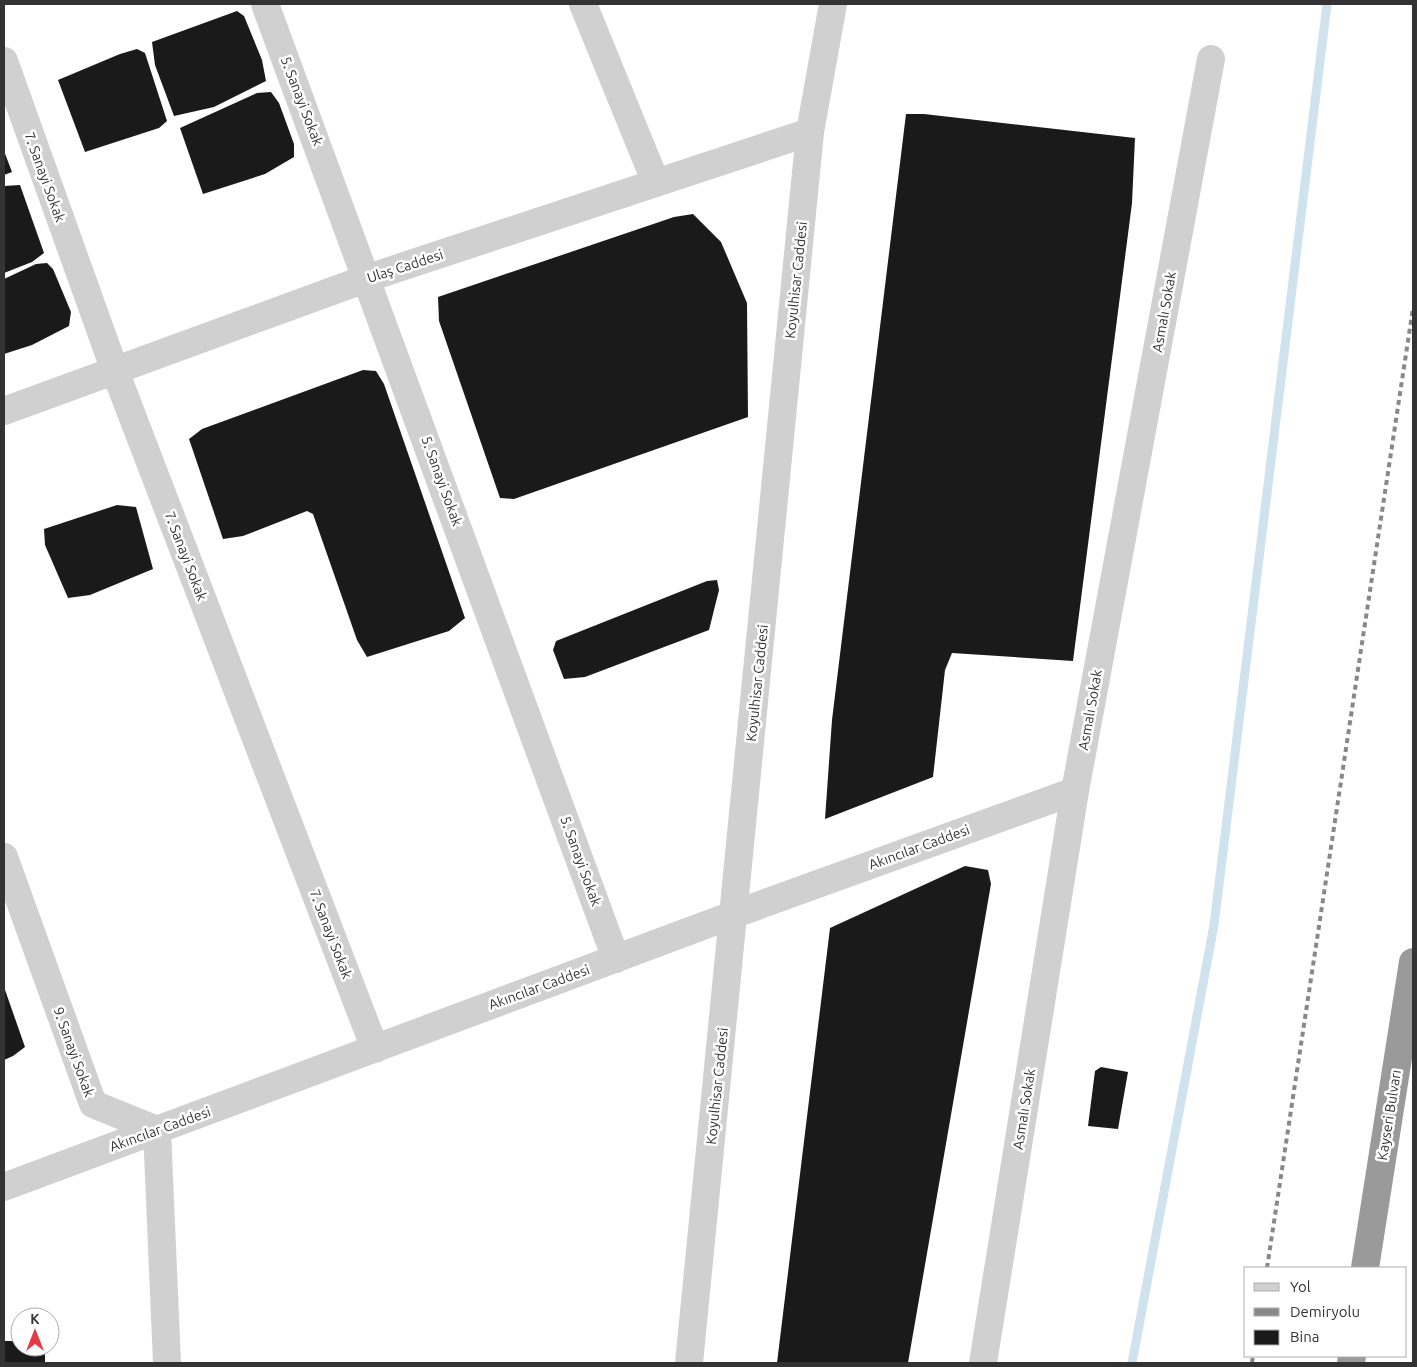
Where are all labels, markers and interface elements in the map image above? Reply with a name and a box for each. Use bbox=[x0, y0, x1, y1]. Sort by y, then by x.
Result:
street label: 5. Sanayi Sokak bbox=[278, 54, 326, 148]
street label: 7. Sanayi Sokak bbox=[21, 130, 69, 224]
street label: Koyulhisar Caddesi bbox=[782, 221, 810, 339]
street label: Ulaş Caddesi bbox=[365, 246, 445, 286]
street label: Asmalı Sokak bbox=[1149, 270, 1179, 354]
street label: 5. Sanayi Sokak bbox=[418, 434, 466, 528]
street label: 7. Sanayi Sokak bbox=[162, 509, 210, 603]
street label: Koyulhisar Caddesi bbox=[743, 624, 771, 742]
street label: Asmalı Sokak bbox=[1075, 668, 1105, 752]
street label: 5. Sanayi Sokak bbox=[557, 814, 605, 908]
street label: Akıncılar Caddesi bbox=[866, 821, 972, 873]
street label: 7. Sanayi Sokak bbox=[307, 887, 355, 981]
street label: Akıncılar Caddesi bbox=[486, 961, 592, 1013]
street label: 9. Sanayi Sokak bbox=[50, 1005, 98, 1099]
street label: Koyulhisar Caddesi bbox=[703, 1027, 731, 1145]
street label: Asmalı Sokak bbox=[1010, 1067, 1038, 1151]
street label: Kayseri Bulvarı bbox=[1374, 1069, 1404, 1161]
street label: Akıncılar Caddesi bbox=[107, 1103, 213, 1155]
legend bbox=[1244, 1267, 1407, 1357]
text: Yol bbox=[1290, 1278, 1311, 1295]
text: Demiryolu bbox=[1290, 1303, 1360, 1320]
north arrow bbox=[10, 1307, 60, 1357]
text: K bbox=[30, 1311, 40, 1327]
text: Bina bbox=[1290, 1328, 1319, 1345]

